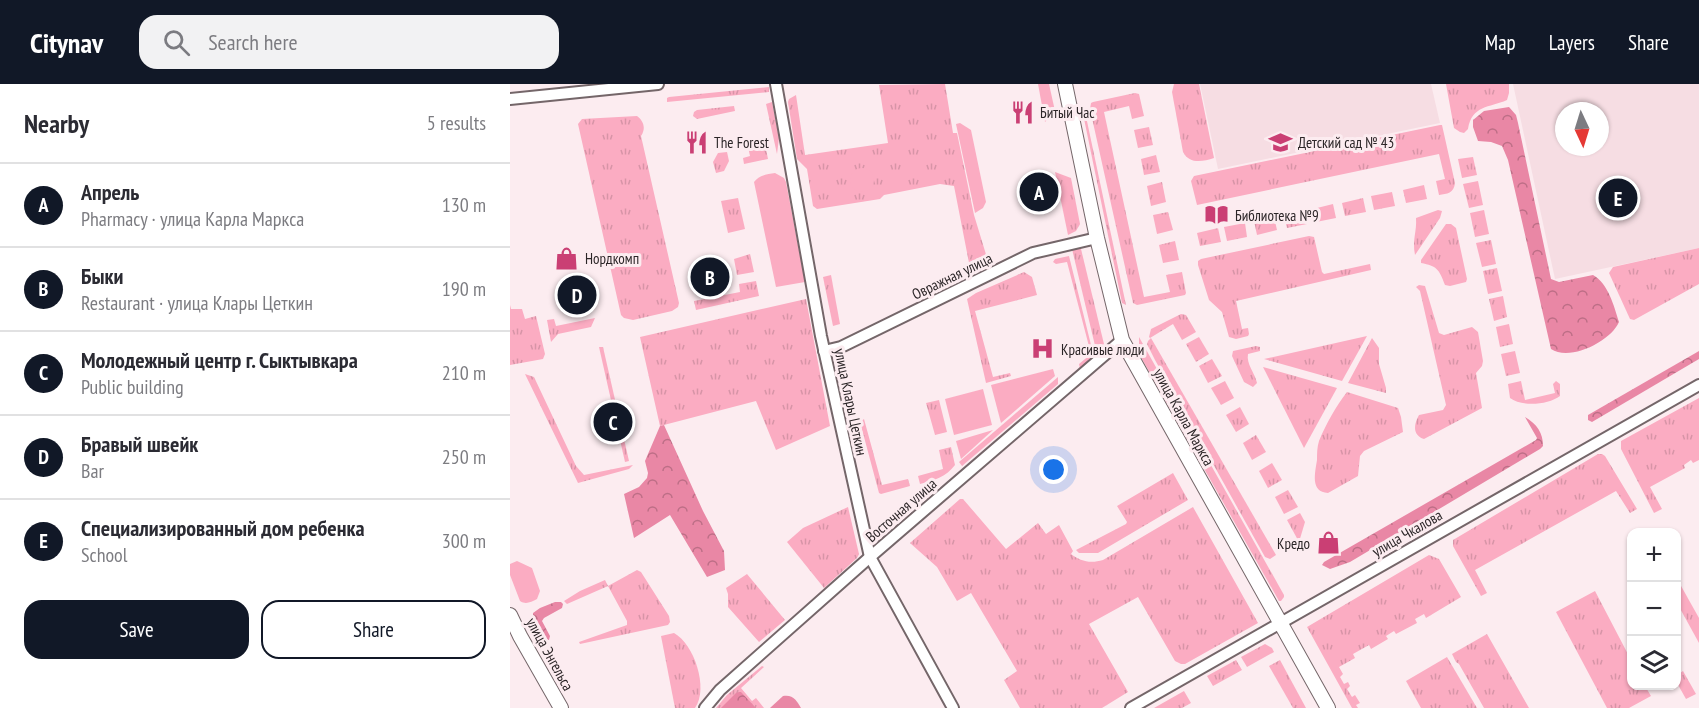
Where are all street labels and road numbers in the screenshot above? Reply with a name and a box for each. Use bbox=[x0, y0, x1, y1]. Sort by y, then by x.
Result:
street label: Овражная улица bbox=[909, 248, 995, 304]
street label: улица Клары Цеткин bbox=[830, 347, 872, 457]
street label: улица Карла Маркса bbox=[1149, 365, 1219, 469]
street label: Восточная улица bbox=[862, 474, 940, 546]
street label: улица Чкалова bbox=[1369, 505, 1445, 561]
street label: улица Энгельса bbox=[522, 614, 578, 694]

